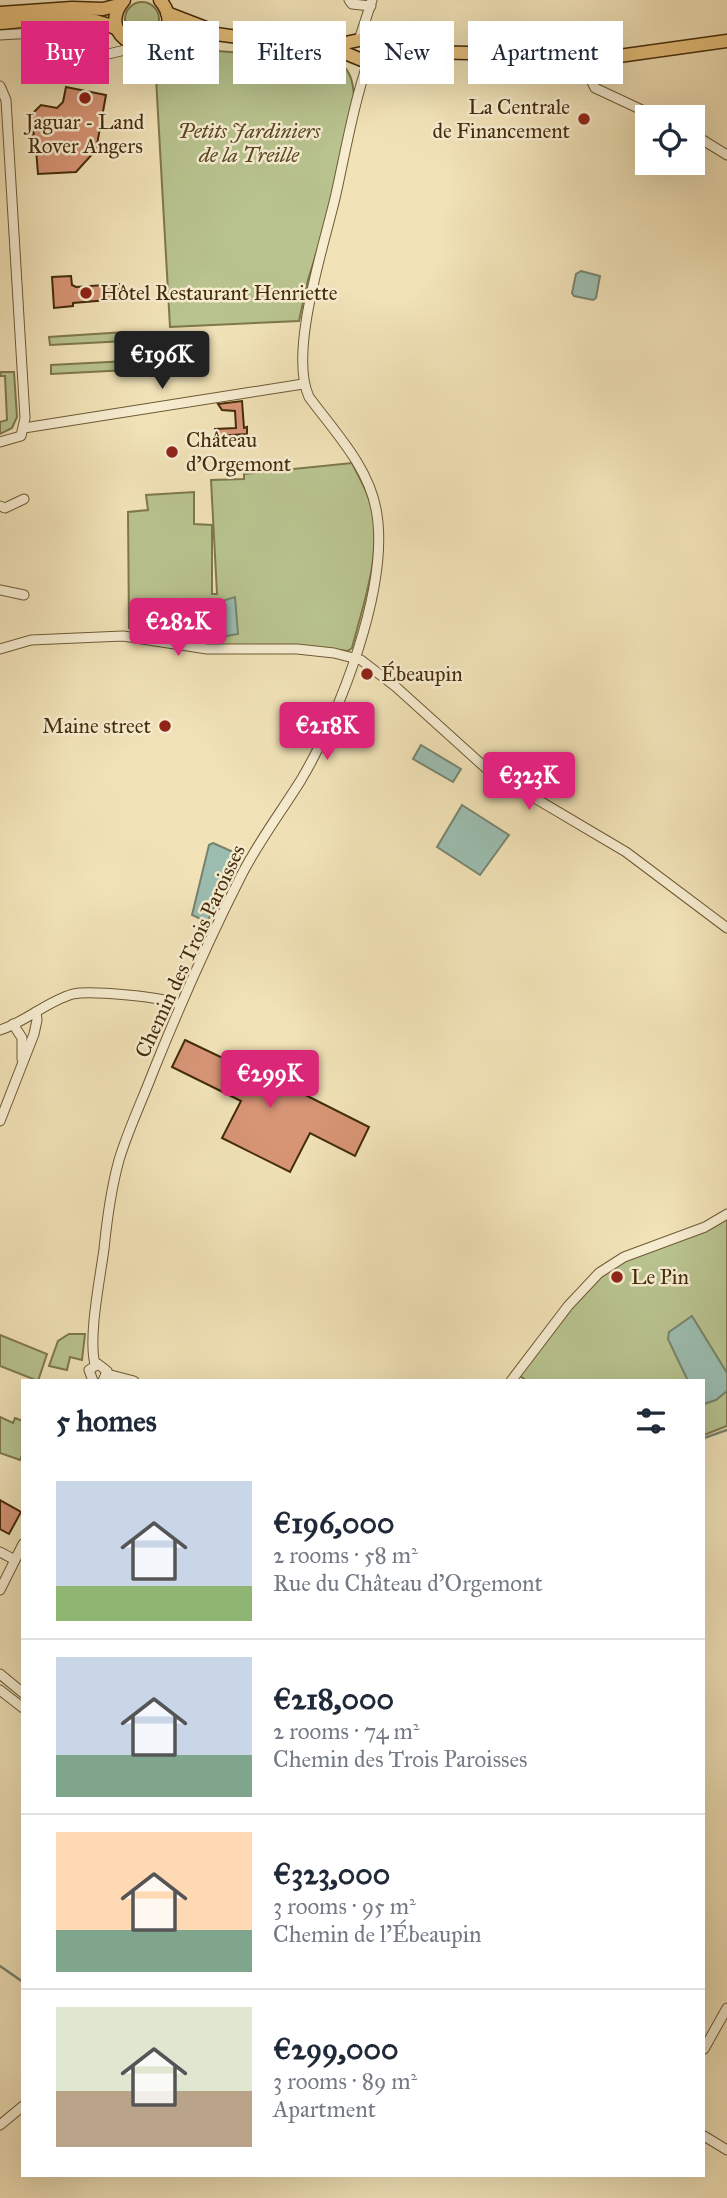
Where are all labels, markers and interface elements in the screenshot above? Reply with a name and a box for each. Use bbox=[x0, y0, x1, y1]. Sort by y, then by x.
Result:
chip: Buy bbox=[21, 21, 109, 84]
chip: Rent bbox=[123, 21, 219, 84]
chip: Filters bbox=[233, 21, 346, 84]
chip: New bbox=[360, 21, 454, 84]
chip: Apartment bbox=[468, 21, 623, 84]
marker: Jaguar - Land Rover Angers bbox=[77, 90, 93, 106]
place label: La Centrale de Financement bbox=[432, 94, 571, 144]
map controls bbox=[635, 105, 705, 175]
button: locate bbox=[635, 105, 705, 175]
place label: Jaguar - Land Rover Angers bbox=[24, 109, 145, 159]
marker: La Centrale de Financement bbox=[576, 111, 592, 127]
park label: Petits Jardiniers de la Treille bbox=[178, 118, 321, 168]
place label: Hôtel Restaurant Henriette bbox=[100, 280, 338, 306]
marker: Hôtel Restaurant Henriette bbox=[78, 285, 94, 301]
pin: €196K bbox=[113, 332, 211, 391]
text: €196K bbox=[130, 340, 194, 368]
place label: Château d'Orgemont bbox=[186, 427, 292, 477]
marker: Château d'Orgemont bbox=[164, 444, 180, 460]
pin: €282K bbox=[129, 598, 227, 658]
text: €282K bbox=[145, 607, 211, 635]
place label: Ébeaupin bbox=[381, 660, 463, 687]
marker: Ébeaupin bbox=[359, 666, 375, 682]
pin: €218K bbox=[278, 702, 376, 762]
text: €218K bbox=[296, 711, 358, 739]
place label: Maine street bbox=[42, 713, 152, 739]
marker: Maine street bbox=[157, 718, 173, 734]
pin: €323K bbox=[480, 752, 578, 812]
text: €323K bbox=[499, 761, 559, 789]
street label: Chemin des Trois Paroisses bbox=[129, 840, 251, 1062]
pin: €299K bbox=[221, 1050, 319, 1110]
text: €299K bbox=[237, 1059, 303, 1087]
place label: Le Pin bbox=[631, 1264, 689, 1290]
marker: Le Pin bbox=[609, 1269, 625, 1285]
icon: filters bbox=[632, 1402, 670, 1440]
text: 5 homes bbox=[56, 1403, 157, 1439]
text: €196,000 bbox=[273, 1505, 394, 1541]
icon: home bbox=[112, 1509, 196, 1593]
text: 2 rooms · 58 m² bbox=[273, 1541, 418, 1569]
text: Rue du Château d'Orgemont bbox=[273, 1569, 543, 1597]
text: €218,000 bbox=[273, 1681, 394, 1717]
icon: home bbox=[112, 1685, 196, 1769]
text: 2 rooms · 74 m² bbox=[273, 1717, 419, 1745]
text: Chemin des Trois Paroisses bbox=[273, 1745, 527, 1773]
text: €323,000 bbox=[273, 1856, 390, 1892]
icon: home bbox=[112, 1860, 196, 1944]
text: 3 rooms · 95 m² bbox=[273, 1892, 416, 1920]
text: Chemin de l'Ébeaupin bbox=[273, 1920, 482, 1948]
text: €299,000 bbox=[273, 2031, 398, 2067]
icon: home bbox=[112, 2035, 196, 2119]
text: 3 rooms · 89 m² bbox=[273, 2067, 417, 2095]
text: Apartment bbox=[273, 2095, 376, 2123]

